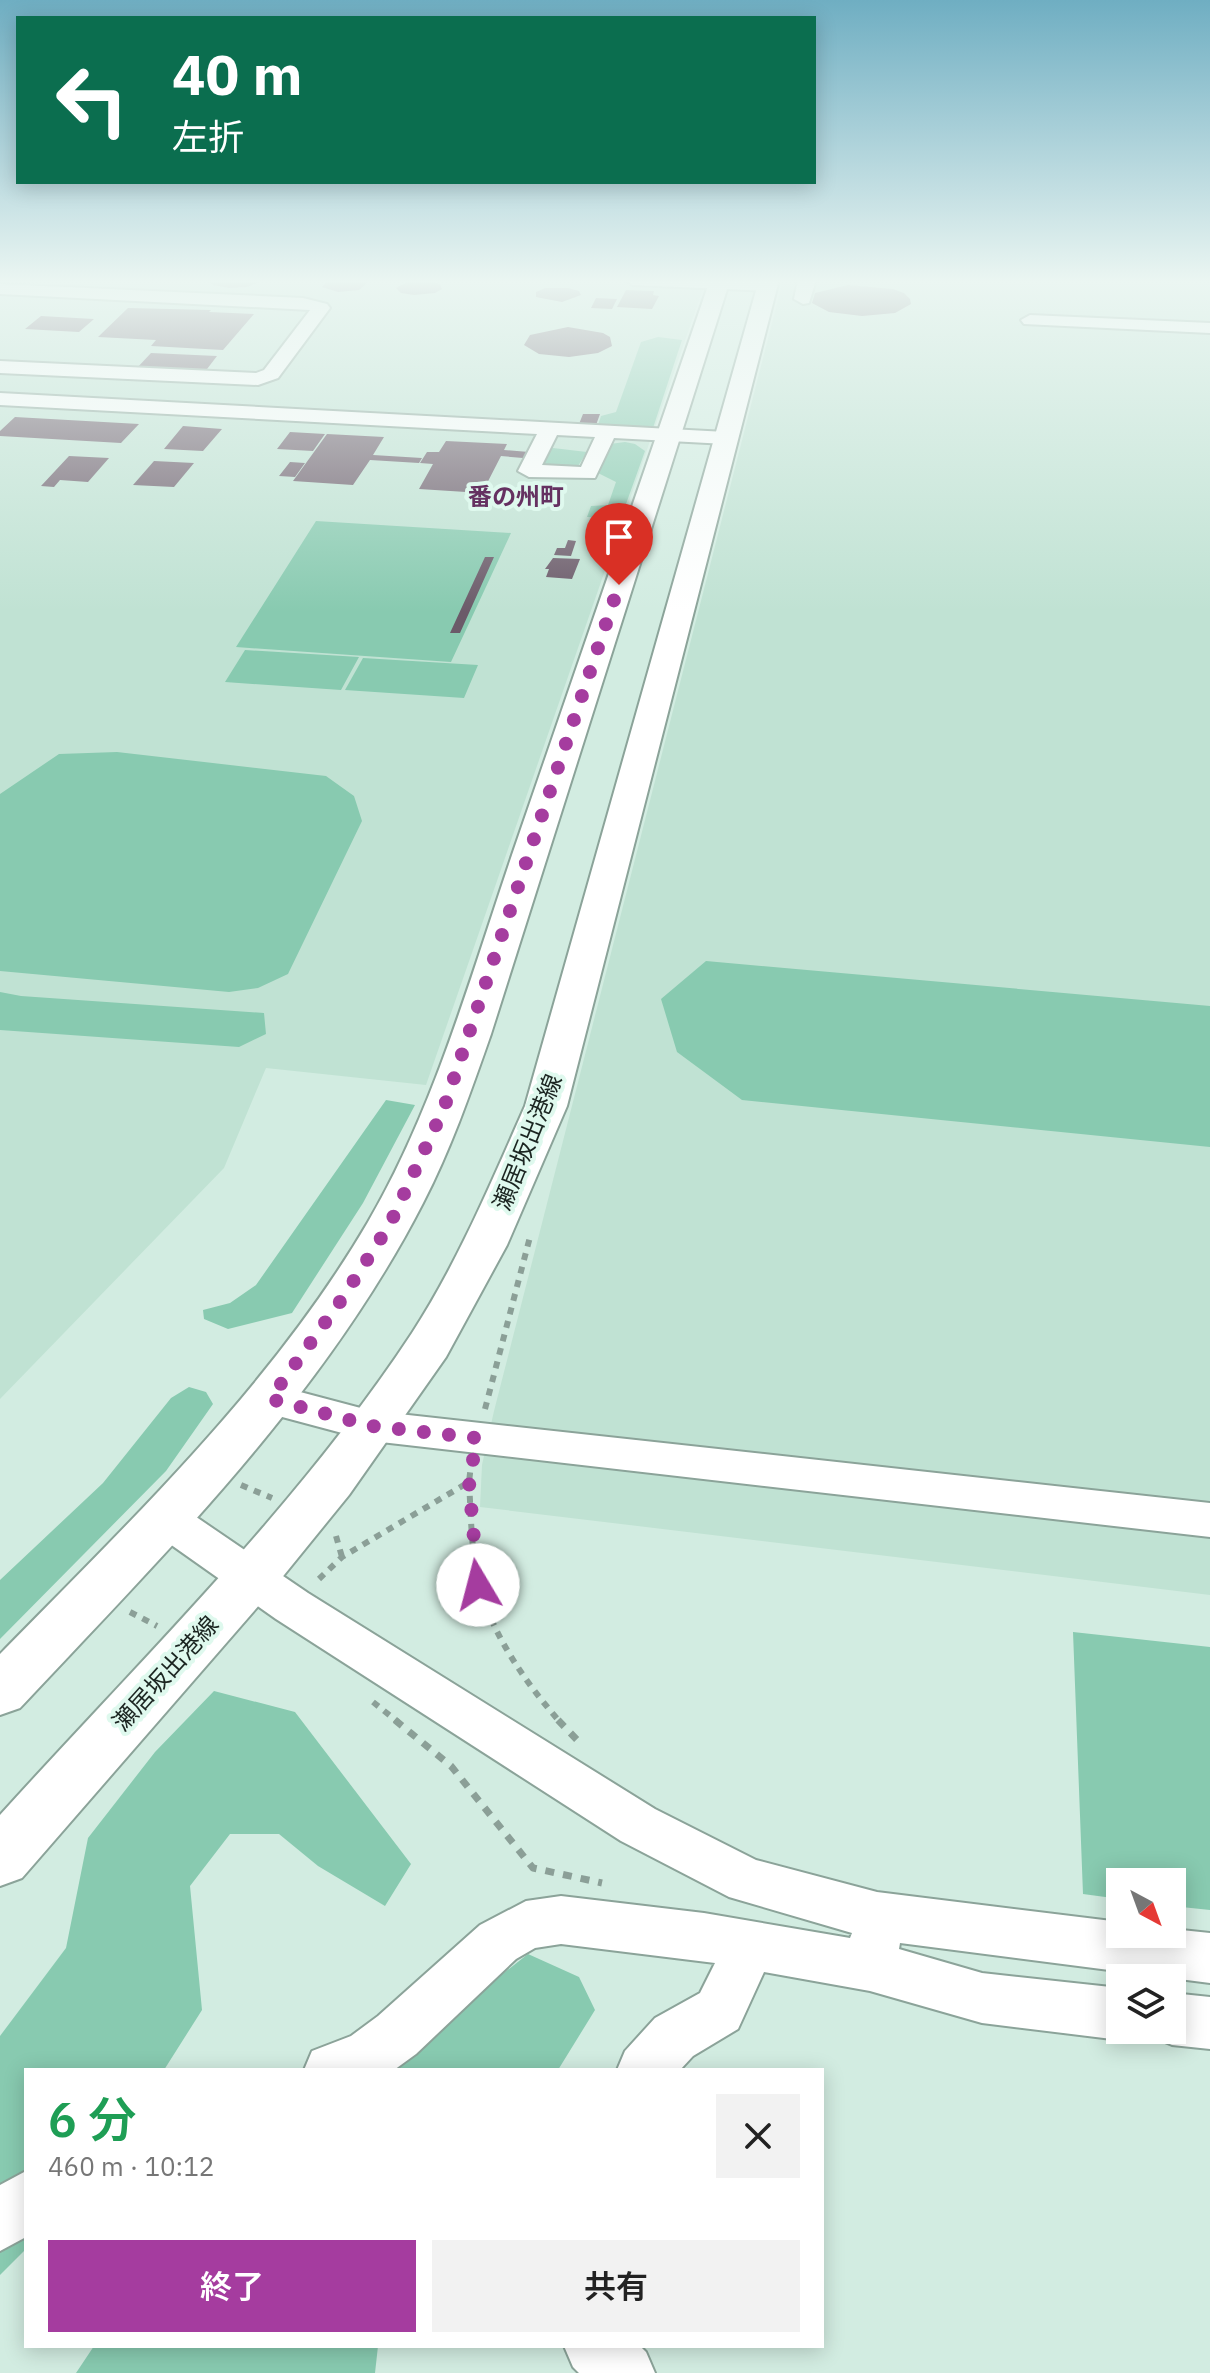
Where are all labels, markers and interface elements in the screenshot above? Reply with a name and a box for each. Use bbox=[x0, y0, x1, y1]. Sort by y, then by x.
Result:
text: 40 m bbox=[172, 38, 302, 110]
icon: left bbox=[40, 48, 144, 152]
text: 左折 bbox=[172, 113, 244, 160]
district label: 番の州町 bbox=[468, 480, 564, 512]
pin bbox=[585, 503, 653, 585]
icon: arrive bbox=[597, 515, 641, 559]
street label: 瀬居坂出港線 bbox=[485, 1069, 569, 1215]
position arrow bbox=[436, 1543, 520, 1627]
street label: 瀬居坂出港線 bbox=[105, 1609, 225, 1737]
north arrow bbox=[1106, 1868, 1186, 1948]
map controls bbox=[1106, 1868, 1186, 2044]
button: layers bbox=[1106, 1964, 1186, 2044]
text: 6 分 bbox=[48, 2088, 136, 2150]
button: close bbox=[716, 2094, 800, 2178]
text: 460 m · 10:12 bbox=[48, 2149, 214, 2183]
button: 終了 bbox=[48, 2240, 416, 2332]
button: 共有 bbox=[432, 2240, 800, 2332]

